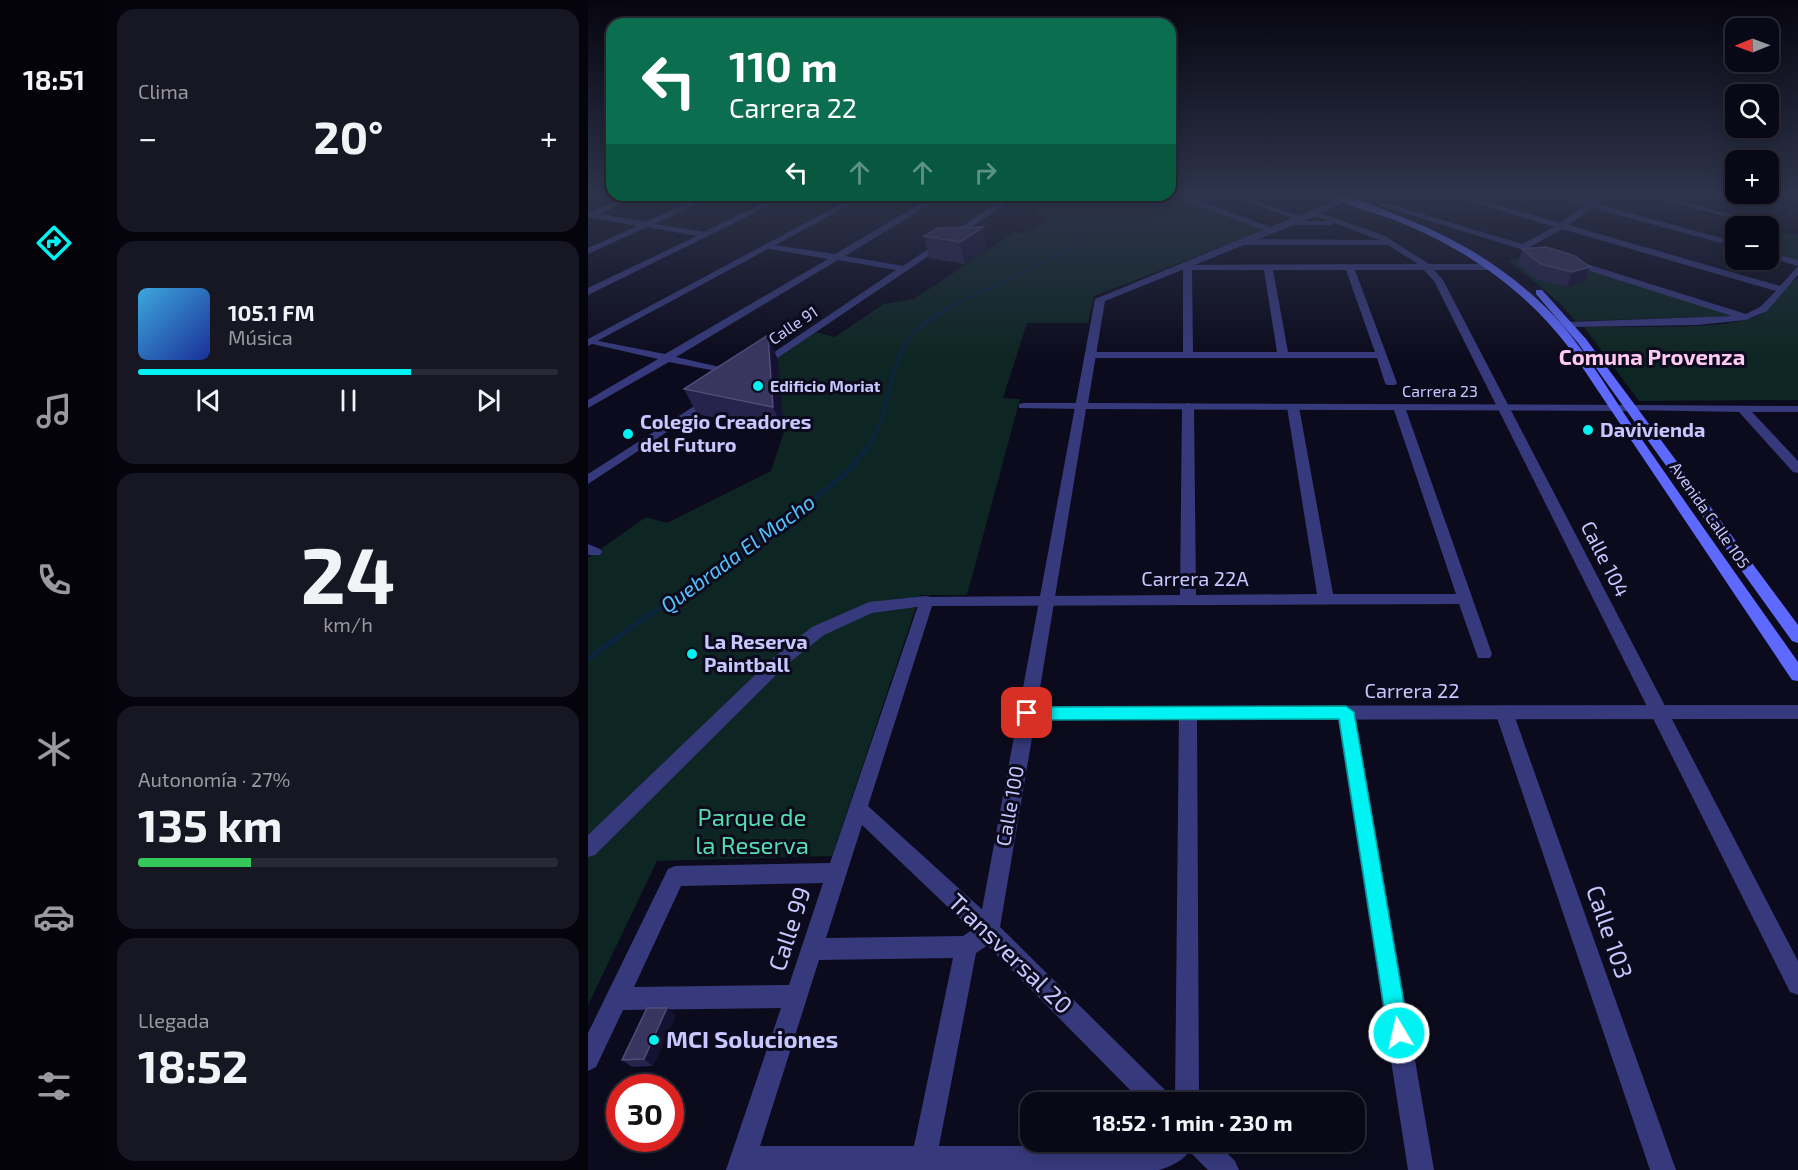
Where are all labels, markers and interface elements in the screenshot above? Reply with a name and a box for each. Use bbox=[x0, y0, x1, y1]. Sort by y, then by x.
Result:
north arrow bbox=[1725, 18, 1779, 72]
map controls bbox=[1725, 18, 1779, 270]
text: 110 m bbox=[729, 40, 838, 90]
icon: left bbox=[630, 42, 708, 120]
text: 18:51 bbox=[23, 63, 85, 95]
text: Clima bbox=[138, 79, 189, 103]
button: search bbox=[1725, 84, 1779, 138]
text: Carrera 22 bbox=[729, 91, 857, 123]
text: 20° bbox=[314, 109, 384, 163]
text: − bbox=[138, 117, 157, 157]
text: + bbox=[540, 117, 558, 157]
button: + bbox=[1725, 150, 1779, 204]
icon: left bbox=[780, 156, 813, 189]
icon: ahead bbox=[843, 156, 876, 189]
icon: ahead bbox=[906, 156, 939, 189]
icon: right bbox=[969, 156, 1002, 189]
button: − bbox=[1725, 216, 1779, 270]
icon: directions bbox=[33, 222, 75, 264]
text: 105.1 FM bbox=[228, 299, 315, 325]
street label: Calle 91 bbox=[765, 301, 821, 348]
text: Música bbox=[228, 325, 293, 349]
district label: Comuna Provenza bbox=[1559, 343, 1745, 369]
place label: Edificio Moriat bbox=[770, 376, 881, 395]
marker: Edificio Moriat bbox=[751, 379, 765, 393]
street label: Carrera 23 bbox=[1402, 381, 1478, 400]
icon: previous bbox=[192, 384, 225, 417]
icon: pause bbox=[332, 384, 365, 417]
icon: next bbox=[472, 384, 505, 417]
icon: music bbox=[33, 390, 75, 432]
place label: Colegio Creadores del Futuro bbox=[640, 409, 811, 456]
place label: Davivienda bbox=[1600, 417, 1705, 441]
marker: Davivienda bbox=[1581, 423, 1595, 437]
marker: Colegio Creadores del Futuro bbox=[621, 427, 635, 441]
street label: Avenida Calle 105 bbox=[1667, 458, 1754, 572]
water label: Quebrada El Macho bbox=[655, 488, 820, 618]
street label: Calle 104 bbox=[1577, 517, 1635, 600]
text: 24 bbox=[300, 526, 396, 620]
icon: phone bbox=[33, 559, 75, 601]
street label: Carrera 22A bbox=[1141, 566, 1249, 590]
text: km/h bbox=[323, 612, 373, 636]
place label: La Reserva Paintball bbox=[704, 629, 808, 676]
marker: La Reserva Paintball bbox=[685, 647, 699, 661]
street label: Carrera 22 bbox=[1365, 678, 1459, 702]
pin bbox=[1001, 687, 1052, 738]
icon: arrive bbox=[1010, 696, 1043, 729]
icon: climate bbox=[33, 728, 75, 770]
street label: Calle 100 bbox=[990, 764, 1028, 848]
text: Autonomía · 27% bbox=[138, 767, 290, 791]
text: 135 km bbox=[138, 797, 282, 851]
park label: Parque de la Reserva bbox=[695, 802, 809, 859]
street label: Calle 103 bbox=[1581, 881, 1640, 982]
street label: Calle 99 bbox=[761, 883, 816, 974]
street label: Transversal 20 bbox=[943, 887, 1079, 1019]
icon: car bbox=[33, 896, 75, 938]
position arrow bbox=[1367, 1001, 1431, 1065]
text: Llegada bbox=[138, 1008, 209, 1032]
place label: MCI Soluciones bbox=[666, 1024, 838, 1053]
marker: MCI Soluciones bbox=[647, 1033, 661, 1047]
text: 18:52 bbox=[138, 1038, 248, 1092]
icon: filters bbox=[33, 1065, 75, 1107]
speed limit sign: 30 bbox=[606, 1074, 684, 1152]
text: 18:52 · 1 min · 230 m bbox=[1092, 1109, 1293, 1135]

